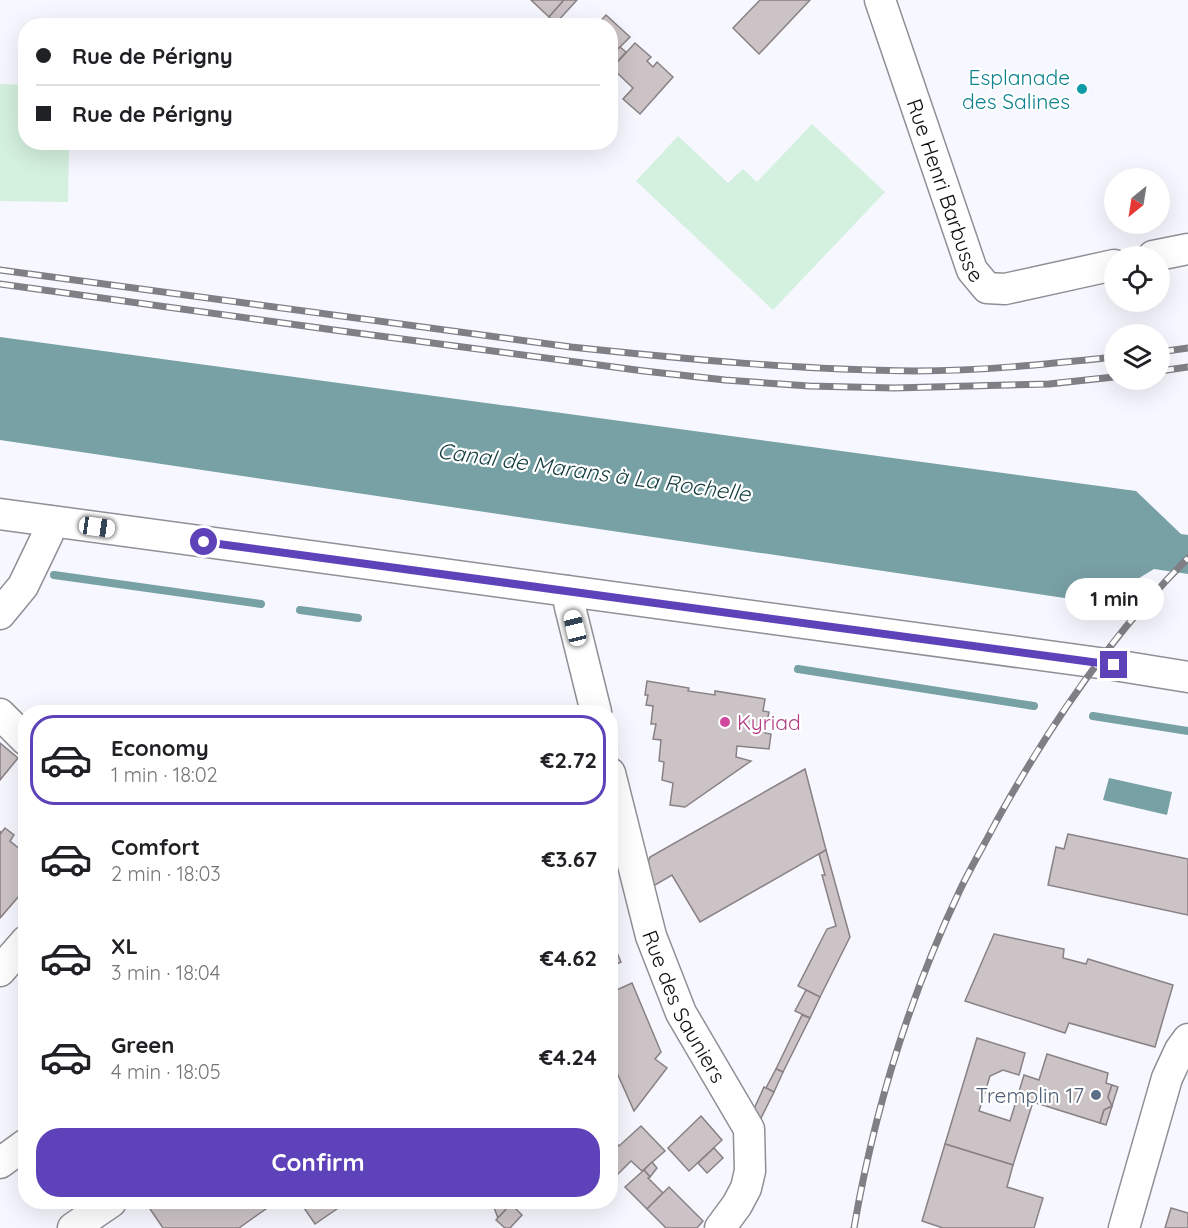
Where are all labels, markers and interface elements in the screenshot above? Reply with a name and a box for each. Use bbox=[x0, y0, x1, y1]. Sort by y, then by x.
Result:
text: Rue de Périgny bbox=[72, 42, 233, 70]
place label: Esplanade des Salines bbox=[962, 64, 1070, 114]
marker: Esplanade des Salines bbox=[1075, 82, 1089, 96]
street label: Rue Henri Barbusse bbox=[902, 95, 989, 287]
text: Rue de Périgny bbox=[72, 100, 233, 128]
north arrow bbox=[1104, 168, 1170, 234]
map controls bbox=[1104, 168, 1170, 390]
button: locate bbox=[1104, 246, 1170, 312]
button: layers bbox=[1104, 324, 1170, 390]
water label: Canal de Marans à La Rochelle bbox=[436, 436, 754, 508]
car bbox=[78, 516, 116, 538]
route start bbox=[190, 528, 217, 555]
callout: 1 min bbox=[1064, 578, 1164, 620]
text: 1 min bbox=[1090, 586, 1139, 611]
car bbox=[562, 608, 588, 648]
route end bbox=[1100, 651, 1127, 678]
place label: Kyriad bbox=[737, 709, 801, 735]
marker: Kyriad bbox=[718, 715, 732, 729]
icon: car bbox=[39, 733, 93, 787]
text: Economy bbox=[111, 734, 209, 762]
text: €2.72 bbox=[541, 746, 597, 774]
text: 1 min · 18:02 bbox=[111, 762, 218, 787]
icon: car bbox=[39, 832, 93, 886]
text: Comfort bbox=[111, 833, 200, 861]
text: €3.67 bbox=[542, 845, 597, 873]
text: 2 min · 18:03 bbox=[111, 861, 221, 886]
street label: Rue des Sauniers bbox=[637, 926, 732, 1087]
icon: car bbox=[39, 931, 93, 985]
text: XL bbox=[111, 932, 138, 960]
text: €4.62 bbox=[540, 944, 597, 972]
text: 3 min · 18:04 bbox=[111, 960, 220, 985]
icon: car bbox=[39, 1030, 93, 1084]
text: Green bbox=[111, 1031, 174, 1059]
text: €4.24 bbox=[539, 1043, 597, 1071]
text: 4 min · 18:05 bbox=[111, 1059, 221, 1084]
place label: Tremplin 17 bbox=[975, 1082, 1084, 1108]
marker: Tremplin 17 bbox=[1089, 1088, 1103, 1102]
button: Confirm bbox=[36, 1128, 600, 1197]

